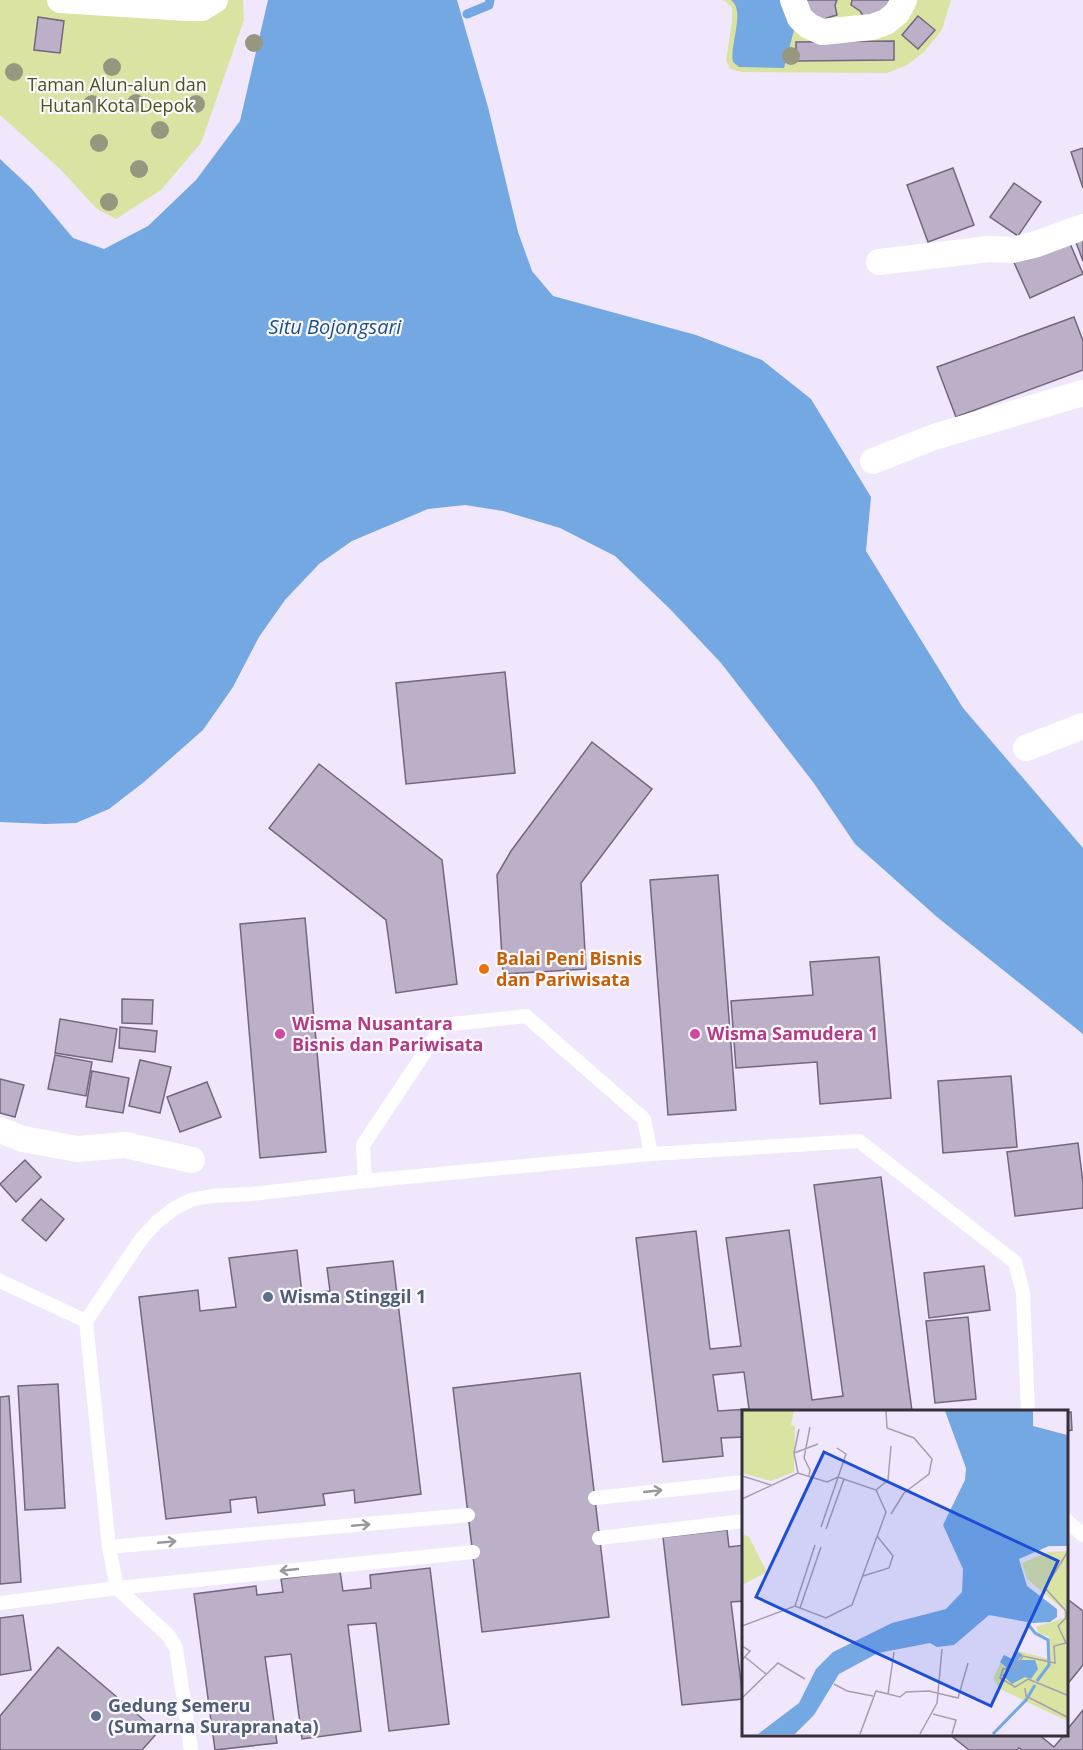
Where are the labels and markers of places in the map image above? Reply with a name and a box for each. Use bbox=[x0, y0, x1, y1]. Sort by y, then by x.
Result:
place label: Balai Peni Bisnis dan Pariwisata bbox=[496, 946, 642, 991]
marker: Balai Peni Bisnis dan Pariwisata bbox=[477, 962, 491, 976]
place label: Wisma Nusantara Bisnis dan Pariwisata bbox=[292, 1011, 484, 1056]
place label: Wisma Samudera 1 bbox=[707, 1021, 878, 1045]
marker: Wisma Nusantara Bisnis dan Pariwisata bbox=[273, 1027, 287, 1041]
marker: Wisma Samudera 1 bbox=[688, 1027, 702, 1041]
place label: Wisma Stinggil 1 bbox=[280, 1284, 426, 1308]
marker: Wisma Stinggil 1 bbox=[261, 1290, 275, 1304]
place label: Gedung Semeru (Sumarna Surapranata) bbox=[108, 1693, 319, 1738]
marker: Gedung Semeru (Sumarna Surapranata) bbox=[89, 1709, 103, 1723]

